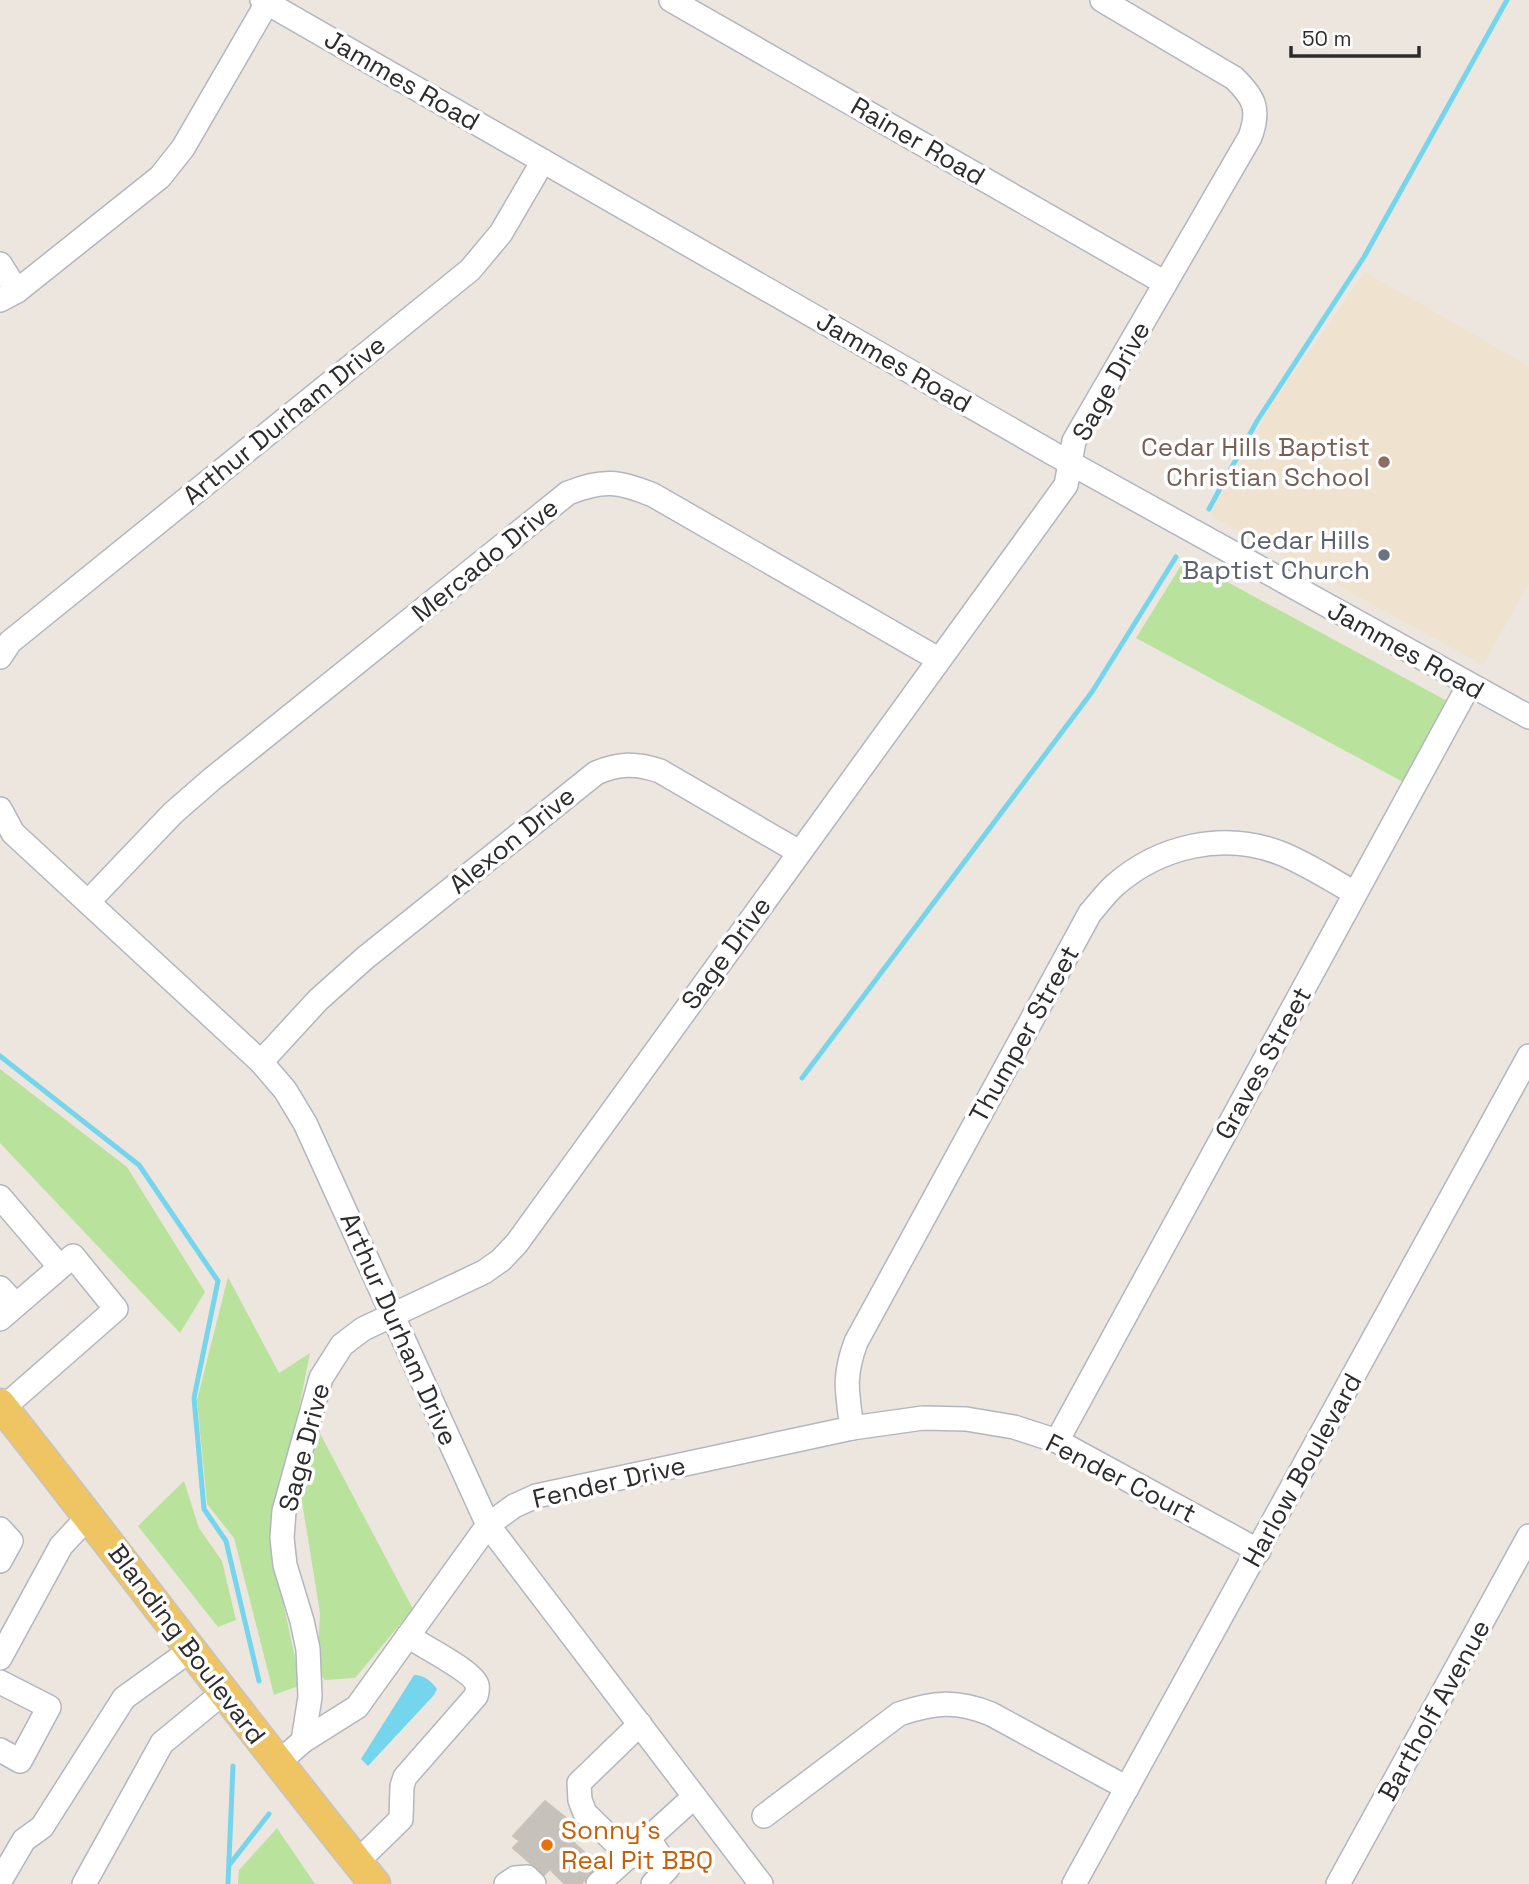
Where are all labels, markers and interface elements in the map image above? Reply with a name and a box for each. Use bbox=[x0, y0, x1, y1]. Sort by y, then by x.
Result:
scale bar bbox=[1291, 14, 1419, 58]
street label: Jammes Road bbox=[318, 22, 486, 138]
text: 50 m bbox=[1302, 25, 1352, 52]
street label: Rainer Road bbox=[845, 89, 991, 193]
street label: Jammes Road bbox=[810, 304, 978, 420]
street label: Sage Drive bbox=[1064, 315, 1158, 447]
street label: Arthur Durham Drive bbox=[176, 328, 392, 512]
place label: Cedar Hills Baptist Christian School bbox=[1141, 430, 1370, 494]
marker: Cedar Hills Baptist Christian School bbox=[1376, 454, 1392, 470]
street label: Mercado Drive bbox=[405, 490, 565, 630]
place label: Cedar Hills Baptist Church bbox=[1182, 523, 1370, 587]
marker: Cedar Hills Baptist Church bbox=[1376, 547, 1392, 563]
street label: Jammes Road bbox=[1322, 593, 1490, 707]
street label: Alexon Drive bbox=[442, 779, 582, 901]
street label: Sage Drive bbox=[674, 890, 778, 1016]
street label: Thumper Street bbox=[961, 939, 1087, 1129]
street label: Graves Street bbox=[1207, 981, 1319, 1145]
street label: Arthur Durham Drive bbox=[332, 1207, 466, 1451]
street label: Harlow Boulevard bbox=[1235, 1367, 1369, 1573]
street label: Sage Drive bbox=[271, 1379, 337, 1515]
street label: Fender Court bbox=[1040, 1426, 1202, 1530]
street label: Fender Drive bbox=[529, 1448, 689, 1516]
street label: Blanding Boulevard bbox=[101, 1537, 273, 1751]
street label: Bartholf Avenue bbox=[1370, 1613, 1498, 1807]
place label: Sonny's Real Pit BBQ bbox=[561, 1813, 713, 1877]
marker: Sonny's Real Pit BBQ bbox=[539, 1837, 555, 1853]

